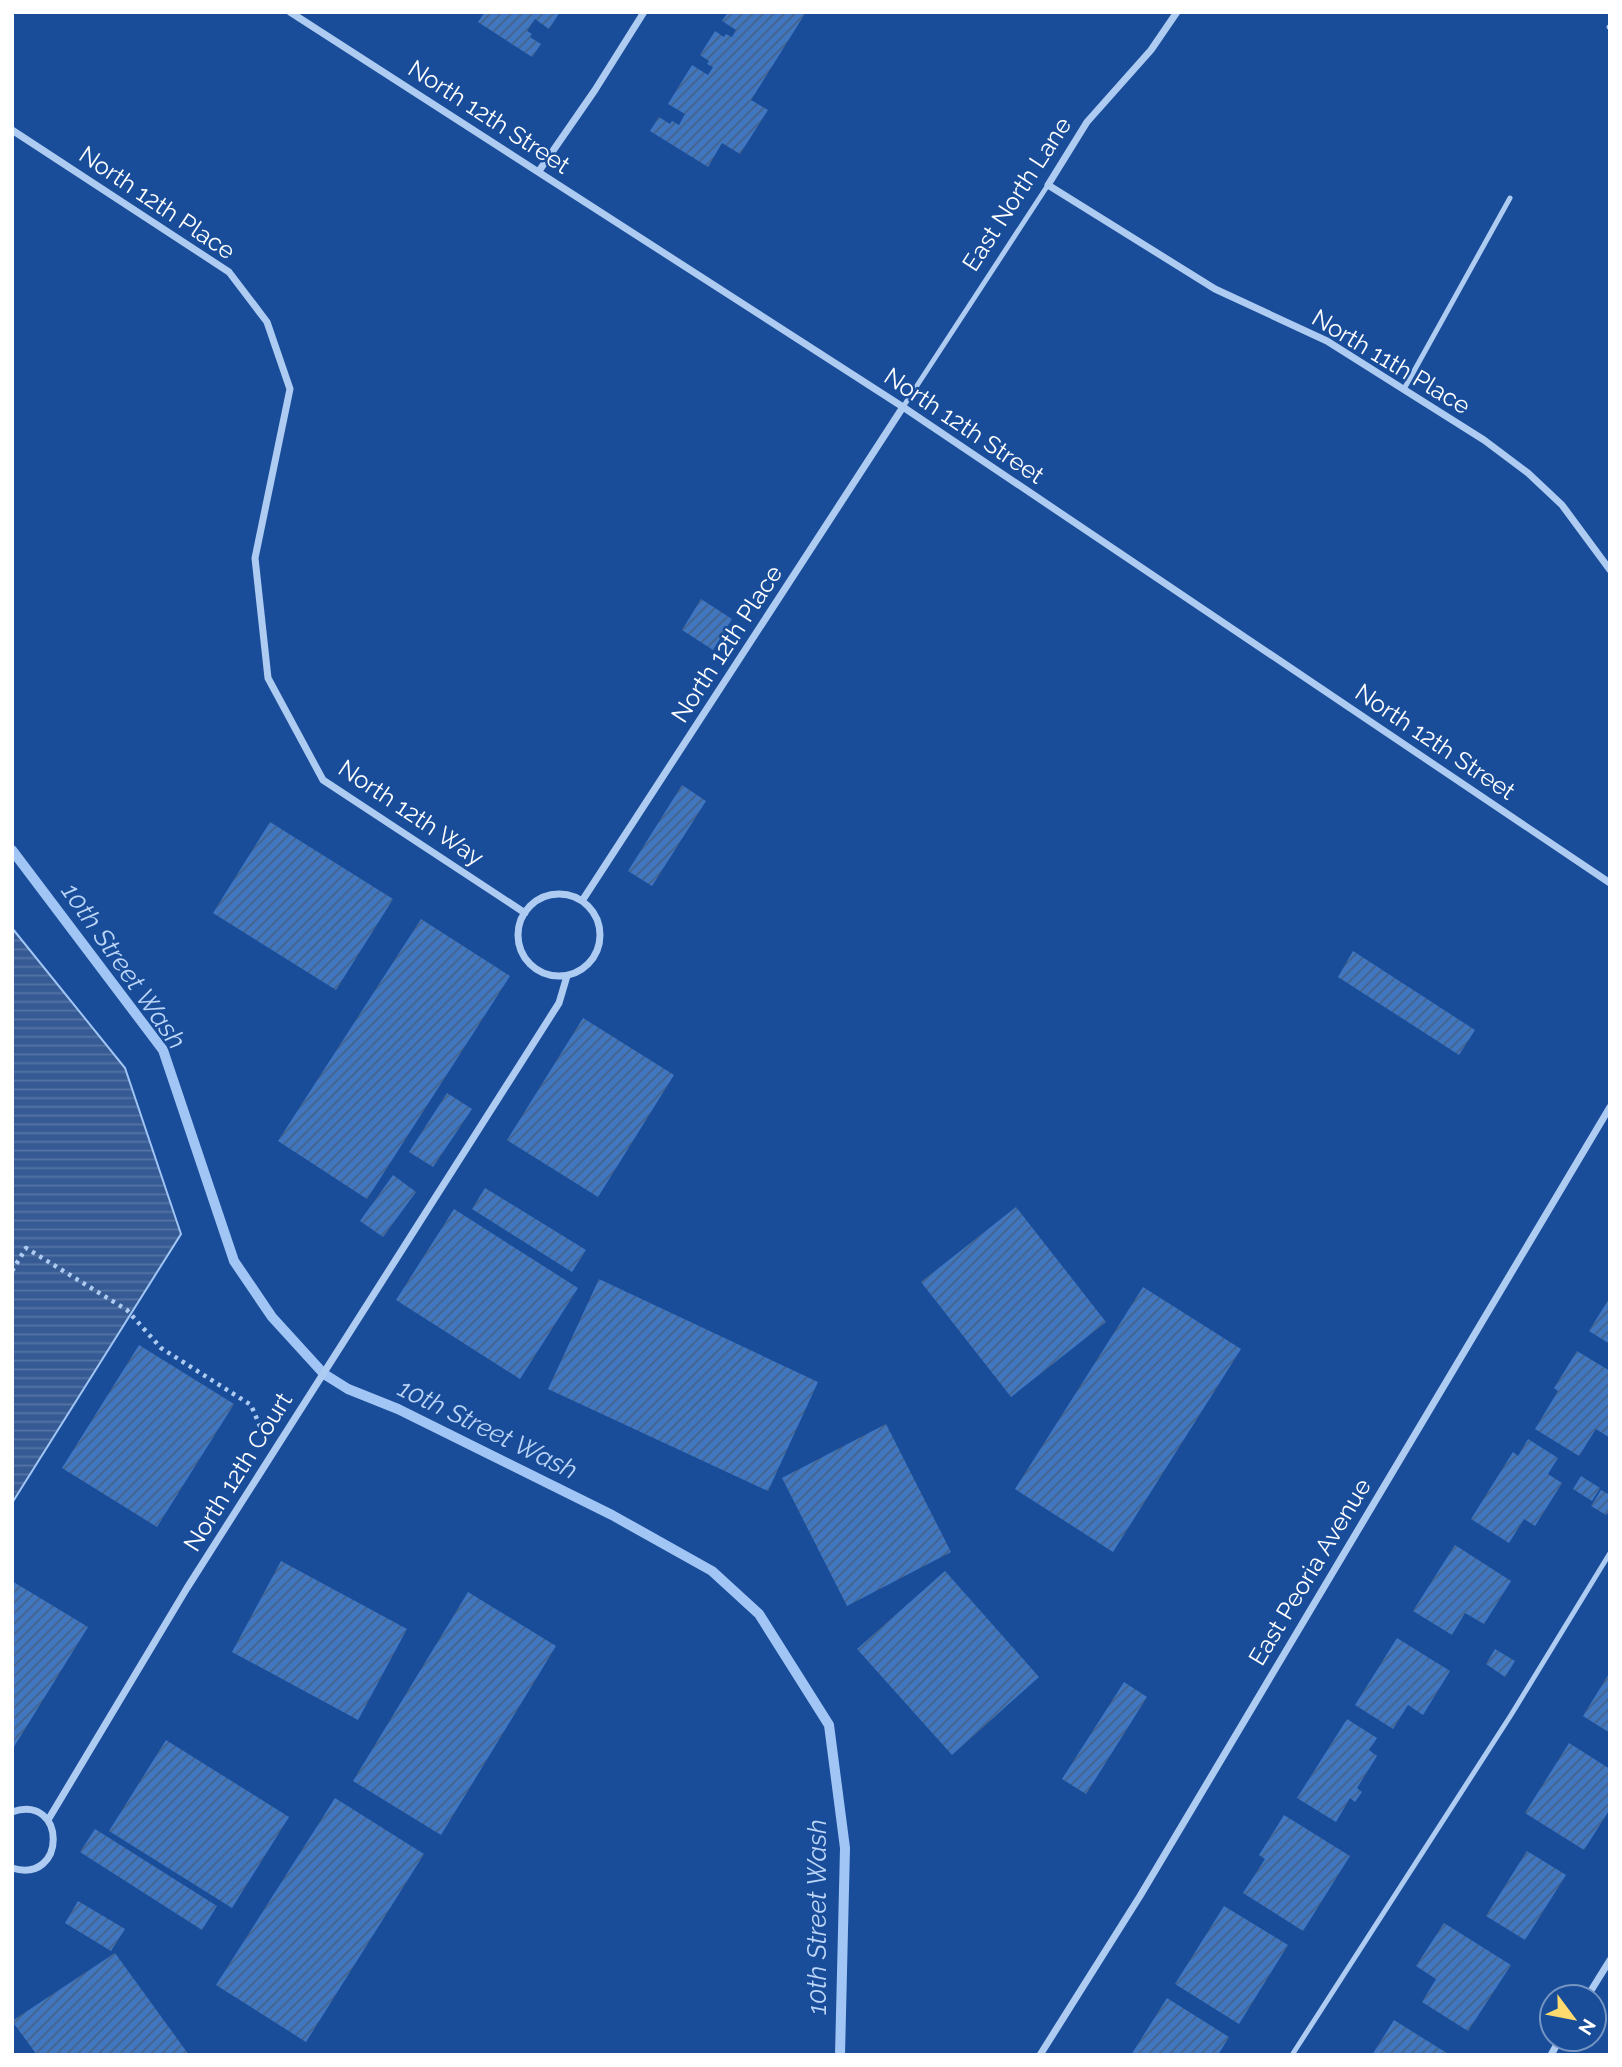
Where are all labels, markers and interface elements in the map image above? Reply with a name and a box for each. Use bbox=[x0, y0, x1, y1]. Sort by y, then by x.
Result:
street label: North 12th Street bbox=[403, 54, 575, 180]
street label: East North Lane bbox=[956, 111, 1077, 276]
street label: North 12th Place bbox=[74, 140, 241, 265]
street label: North 11th Place bbox=[1307, 303, 1476, 420]
street label: North 12th Street bbox=[879, 361, 1050, 490]
street label: North 12th Place bbox=[665, 560, 788, 728]
street label: North 12th Street bbox=[1350, 677, 1521, 806]
street label: North 12th Way bbox=[333, 753, 489, 872]
water label: 10th Street Wash bbox=[56, 877, 192, 1055]
water label: 10th Street Wash bbox=[394, 1373, 582, 1485]
street label: North 12th Court bbox=[177, 1387, 298, 1556]
street label: East Peoria Avenue bbox=[1242, 1473, 1377, 1670]
water label: 10th Street Wash bbox=[802, 1819, 832, 2015]
north arrow bbox=[1538, 1983, 1608, 2053]
text: N bbox=[1574, 2015, 1601, 2039]

